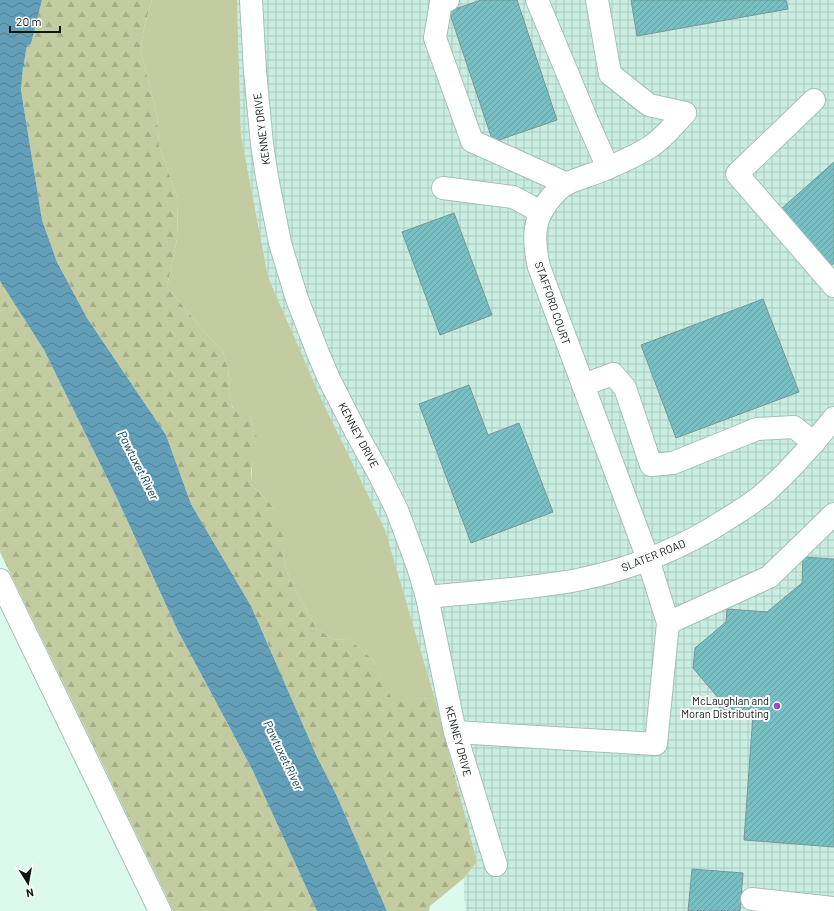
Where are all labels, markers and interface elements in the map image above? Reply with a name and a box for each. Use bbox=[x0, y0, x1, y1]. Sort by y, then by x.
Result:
scale bar bbox=[10, 8, 60, 34]
text: 20 m bbox=[16, 14, 42, 28]
street label: KENNEY DRIVE bbox=[250, 92, 272, 166]
street label: STAFFORD COURT bbox=[533, 260, 573, 346]
street label: KENNEY DRIVE bbox=[336, 400, 382, 470]
water label: Pawtuxet River bbox=[116, 428, 163, 503]
street label: SLATER ROAD bbox=[619, 536, 687, 574]
place label: McLaughlan and Moran Distributing bbox=[681, 694, 769, 720]
marker: McLaughlan and Moran Distributing bbox=[772, 701, 782, 711]
street label: KENNEY DRIVE bbox=[443, 704, 475, 778]
water label: Pawtuxet River bbox=[261, 718, 307, 793]
north arrow bbox=[8, 863, 48, 903]
text: N bbox=[25, 886, 35, 900]

